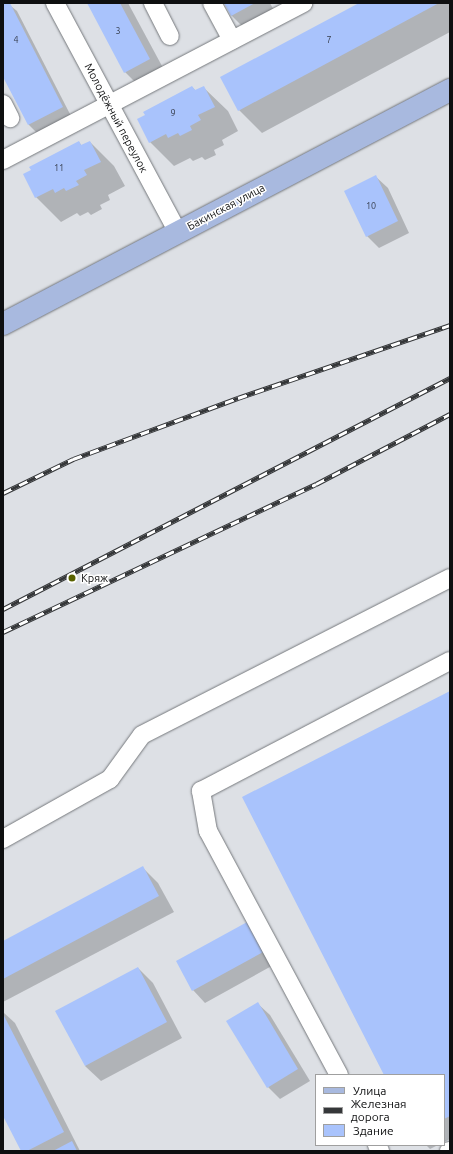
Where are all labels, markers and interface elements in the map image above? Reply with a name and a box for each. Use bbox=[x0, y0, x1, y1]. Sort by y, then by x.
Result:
house number: 3 bbox=[115, 26, 121, 36]
house number: 4 bbox=[13, 35, 19, 45]
house number: 7 bbox=[326, 35, 332, 45]
street label: Молодёжный переулок bbox=[82, 61, 150, 175]
house number: 9 bbox=[170, 108, 176, 118]
house number: 11 bbox=[54, 163, 64, 173]
street label: Бакинская улица bbox=[185, 181, 267, 233]
house number: 10 bbox=[366, 201, 376, 211]
place label: Кряж bbox=[81, 571, 108, 585]
marker: Кряж bbox=[66, 572, 78, 584]
legend bbox=[315, 1074, 445, 1146]
text: Улица bbox=[353, 1084, 386, 1097]
text: Железная дорога bbox=[351, 1097, 407, 1123]
text: Здание bbox=[353, 1124, 394, 1137]

